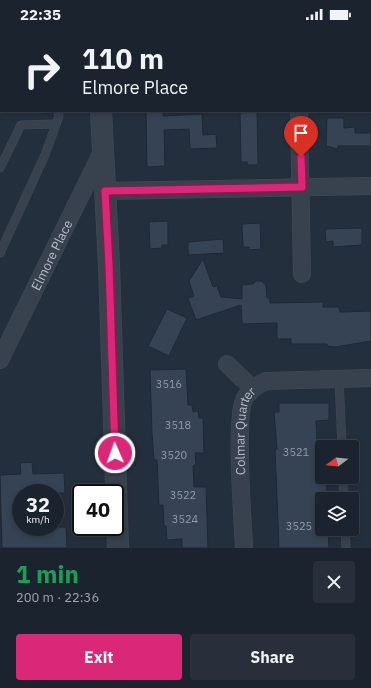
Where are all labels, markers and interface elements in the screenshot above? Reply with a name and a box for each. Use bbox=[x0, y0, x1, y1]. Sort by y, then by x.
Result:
text: 22:35 bbox=[20, 5, 61, 24]
text: 110 m bbox=[82, 40, 164, 77]
icon: right bbox=[16, 44, 68, 96]
text: Elmore Place bbox=[82, 76, 188, 99]
pin bbox=[284, 116, 318, 157]
icon: arrive bbox=[290, 122, 312, 144]
street label: Elmore Place bbox=[27, 217, 76, 293]
house number: 3516 bbox=[156, 377, 182, 391]
street label: Colmar Quarter bbox=[231, 382, 259, 475]
house number: 3518 bbox=[165, 418, 191, 432]
position arrow bbox=[94, 432, 136, 474]
north arrow bbox=[315, 440, 359, 484]
map controls bbox=[315, 440, 359, 536]
house number: 3521 bbox=[283, 445, 310, 459]
house number: 3520 bbox=[161, 448, 187, 462]
speed limit sign: 40 bbox=[72, 484, 124, 536]
house number: 3522 bbox=[170, 488, 196, 502]
text: 32 bbox=[26, 491, 50, 518]
button: layers bbox=[315, 492, 359, 536]
house number: 3524 bbox=[172, 512, 199, 526]
text: km/h bbox=[26, 513, 50, 526]
house number: 3525 bbox=[286, 519, 312, 533]
text: 1 min bbox=[16, 558, 79, 590]
button: close bbox=[313, 561, 355, 603]
text: 200 m · 22:36 bbox=[16, 589, 99, 606]
button: Exit bbox=[16, 634, 182, 680]
button: Share bbox=[190, 634, 355, 680]

